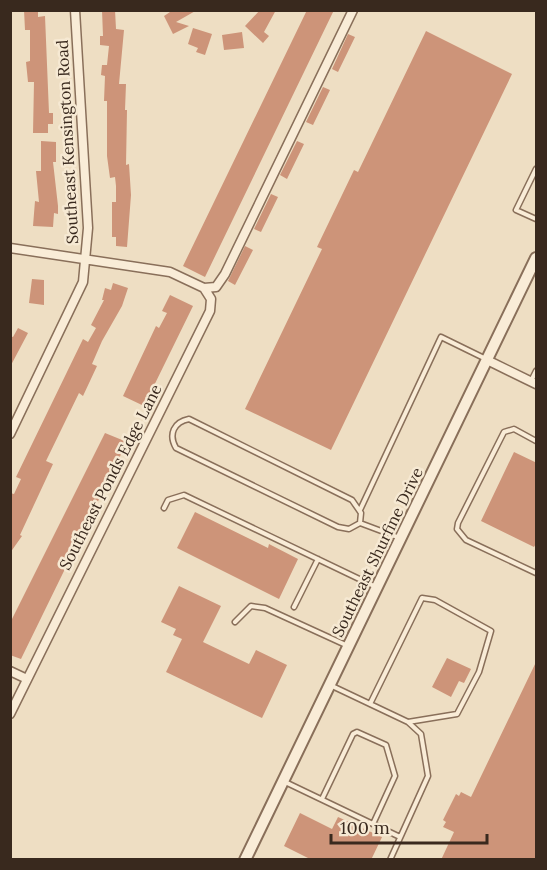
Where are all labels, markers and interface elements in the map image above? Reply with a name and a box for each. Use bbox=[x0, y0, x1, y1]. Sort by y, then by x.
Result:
street label: Southeast Kensington Road bbox=[52, 39, 82, 245]
street label: Southeast Ponds Edge Lane bbox=[54, 381, 166, 573]
street label: Southeast Shurfine Drive bbox=[327, 464, 427, 640]
scale bar bbox=[331, 807, 487, 845]
text: 100 m bbox=[340, 816, 390, 839]

